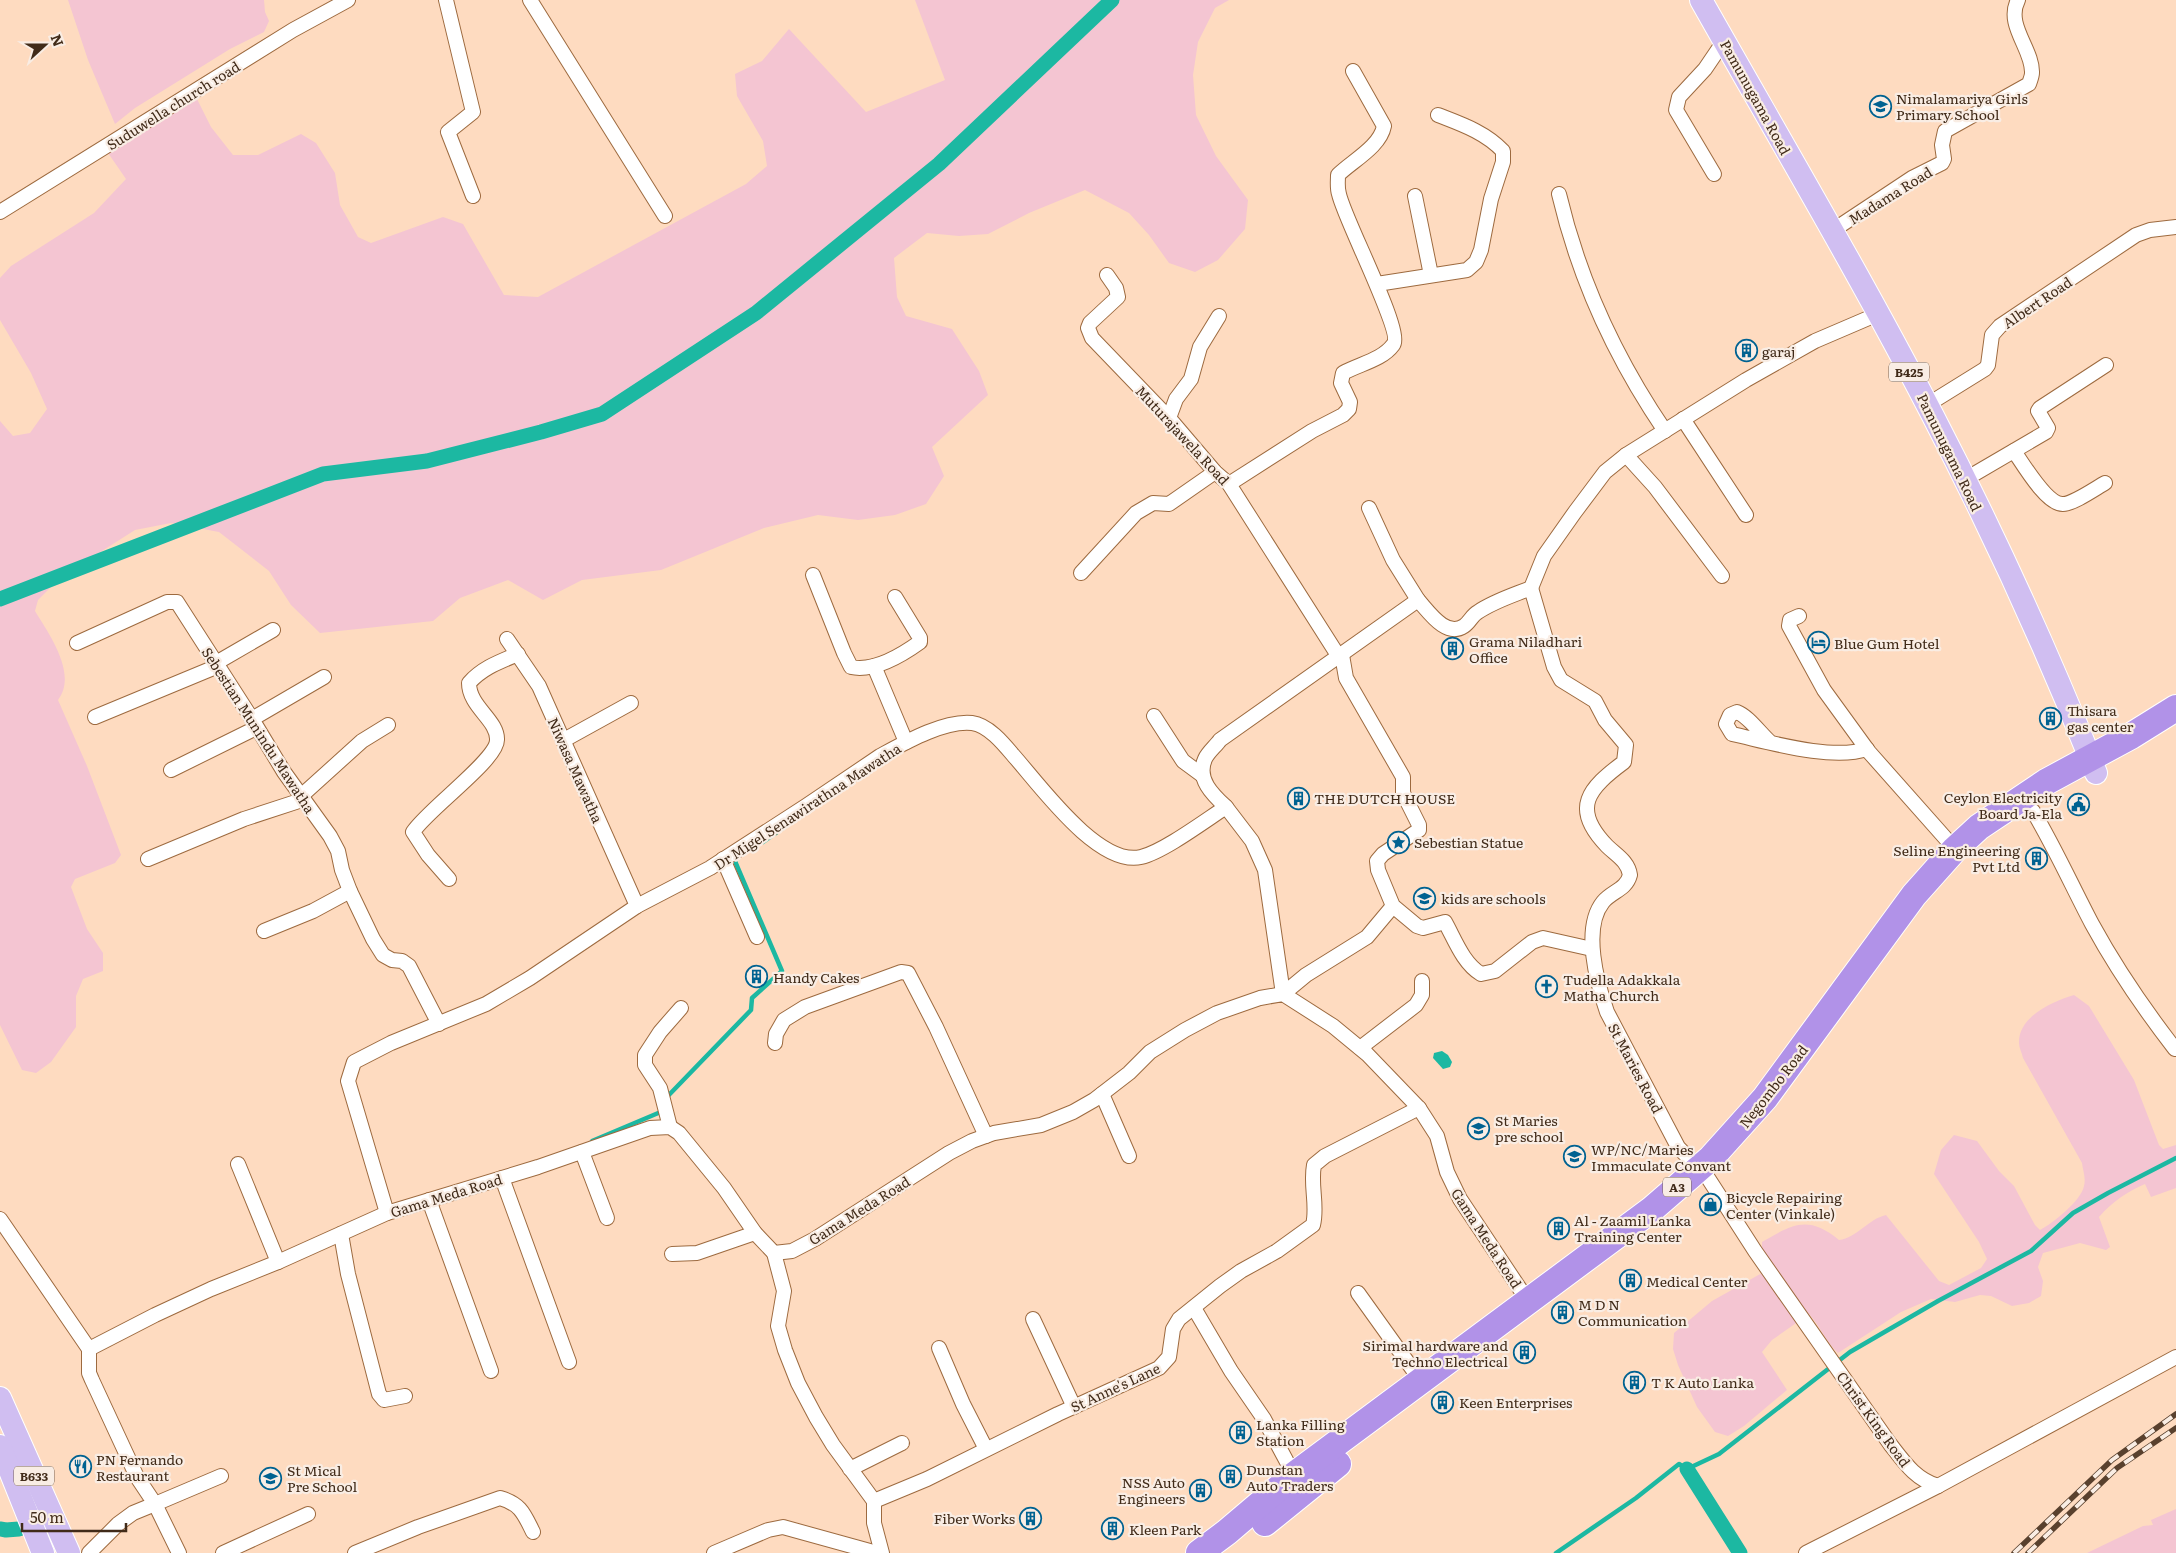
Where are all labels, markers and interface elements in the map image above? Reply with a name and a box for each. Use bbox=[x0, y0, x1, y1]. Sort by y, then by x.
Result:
north arrow bbox=[20, 20, 70, 70]
text: N bbox=[47, 31, 70, 49]
street label: Pamunugama Road bbox=[1716, 36, 1796, 159]
street label: Suduwella church road bbox=[103, 56, 244, 154]
place label: Nimalamariya Girls Primary School bbox=[1896, 88, 2028, 124]
school or university icon: Nimalamariya Girls Primary School bbox=[1868, 94, 1892, 118]
street label: Madama Road bbox=[1844, 161, 1936, 229]
street label: Albert Road bbox=[1998, 271, 2076, 333]
building icon: garaj bbox=[1734, 339, 1758, 363]
place label: garaj bbox=[1762, 341, 1795, 361]
road number: B425 bbox=[1889, 362, 1929, 382]
street label: Muturajawela Road bbox=[1132, 381, 1235, 489]
street label: Pamunugama Road bbox=[1913, 390, 1987, 515]
place label: Grama Niladhari Office bbox=[1469, 631, 1582, 667]
hotel icon: Blue Gum Hotel bbox=[1806, 631, 1830, 655]
place label: Blue Gum Hotel bbox=[1834, 633, 1940, 653]
building icon: Grama Niladhari Office bbox=[1441, 637, 1465, 661]
street label: Sebestian Munindu Mawatha bbox=[198, 643, 321, 817]
place label: Thisara gas center bbox=[2067, 700, 2134, 736]
building icon: Thisara gas center bbox=[2039, 706, 2063, 730]
street label: Niwasa Mawatha bbox=[544, 714, 608, 827]
street label: Dr Migel Senawirathna Mawatha bbox=[709, 738, 905, 874]
building icon: THE DUTCH HOUSE bbox=[1286, 786, 1310, 810]
place label: Ceylon Electricity Board Ja-Ela bbox=[1944, 787, 2063, 823]
place label: THE DUTCH HOUSE bbox=[1314, 788, 1455, 808]
public building icon: Ceylon Electricity Board Ja-Ela bbox=[2066, 793, 2090, 817]
place icon: Sebestian Statue bbox=[1386, 830, 1410, 854]
place label: Sebestian Statue bbox=[1414, 832, 1523, 852]
place label: Seline Engineering Pvt Ltd bbox=[1893, 840, 2020, 876]
building icon: Seline Engineering Pvt Ltd bbox=[2024, 846, 2048, 870]
school or university icon: kids are schools bbox=[1413, 886, 1437, 910]
place label: kids are schools bbox=[1441, 888, 1545, 908]
building icon: Handy Cakes bbox=[745, 965, 769, 989]
place label: Handy Cakes bbox=[773, 967, 859, 987]
place label: Tudella Adakkala Matha Church bbox=[1563, 969, 1681, 1005]
church icon: Tudella Adakkala Matha Church bbox=[1535, 975, 1559, 999]
street label: St Maries Road bbox=[1604, 1019, 1668, 1117]
street label: Negombo Road bbox=[1734, 1040, 1812, 1132]
place label: St Maries pre school bbox=[1495, 1110, 1564, 1146]
school or university icon: St Maries pre school bbox=[1467, 1116, 1491, 1140]
place label: WP/NC/Maries Immaculate Convant bbox=[1591, 1139, 1731, 1175]
school or university icon: WP/NC/Maries Immaculate Convant bbox=[1563, 1145, 1587, 1169]
street label: Gama Meda Road bbox=[388, 1168, 505, 1221]
street label: Gama Meda Road bbox=[805, 1171, 914, 1249]
road number: A3 bbox=[1663, 1178, 1691, 1196]
street label: Gama Meda Road bbox=[1447, 1184, 1527, 1292]
place label: Bicycle Repairing Center (Vinkale) bbox=[1726, 1187, 1842, 1223]
shop icon: Bicycle Repairing Center (Vinkale) bbox=[1698, 1193, 1722, 1217]
place label: Al - Zaamil Lanka Training Center bbox=[1574, 1210, 1692, 1246]
building icon: Al - Zaamil Lanka Training Center bbox=[1546, 1216, 1570, 1240]
building icon: Medical Center bbox=[1618, 1269, 1642, 1293]
place label: Medical Center bbox=[1646, 1271, 1748, 1291]
place label: M D N Communication bbox=[1578, 1294, 1687, 1330]
building icon: M D N Communication bbox=[1550, 1300, 1574, 1324]
place label: Sirimal hardware and Techno Electrical bbox=[1363, 1335, 1508, 1371]
building icon: Sirimal hardware and Techno Electrical bbox=[1512, 1341, 1536, 1365]
street label: St Anne's Lane bbox=[1067, 1358, 1163, 1416]
street label: Christ King Road bbox=[1832, 1367, 1916, 1471]
building icon: T K Auto Lanka bbox=[1623, 1370, 1647, 1394]
place label: T K Auto Lanka bbox=[1651, 1372, 1754, 1392]
building icon: Keen Enterprises bbox=[1431, 1390, 1455, 1414]
place label: Keen Enterprises bbox=[1459, 1392, 1572, 1412]
place label: Lanka Filling Station bbox=[1256, 1414, 1345, 1450]
building icon: Lanka Filling Station bbox=[1228, 1420, 1252, 1444]
place label: PN Fernando Restaurant bbox=[96, 1449, 183, 1485]
restaurant icon: PN Fernando Restaurant bbox=[68, 1455, 92, 1479]
place label: Dunstan Auto Traders bbox=[1246, 1459, 1333, 1495]
place label: St Mical Pre School bbox=[287, 1460, 358, 1496]
building icon: Dunstan Auto Traders bbox=[1218, 1465, 1242, 1489]
road number: B633 bbox=[14, 1466, 54, 1485]
school or university icon: St Mical Pre School bbox=[259, 1466, 283, 1490]
place label: NSS Auto Engineers bbox=[1118, 1472, 1185, 1508]
building icon: NSS Auto Engineers bbox=[1189, 1478, 1213, 1502]
scale bar bbox=[22, 1500, 126, 1532]
text: 50 m bbox=[30, 1505, 64, 1528]
building icon: Fiber Works bbox=[1019, 1506, 1043, 1530]
place label: Fiber Works bbox=[934, 1508, 1015, 1528]
building icon: Kleen Park bbox=[1101, 1517, 1125, 1541]
place label: Kleen Park bbox=[1129, 1519, 1202, 1539]

